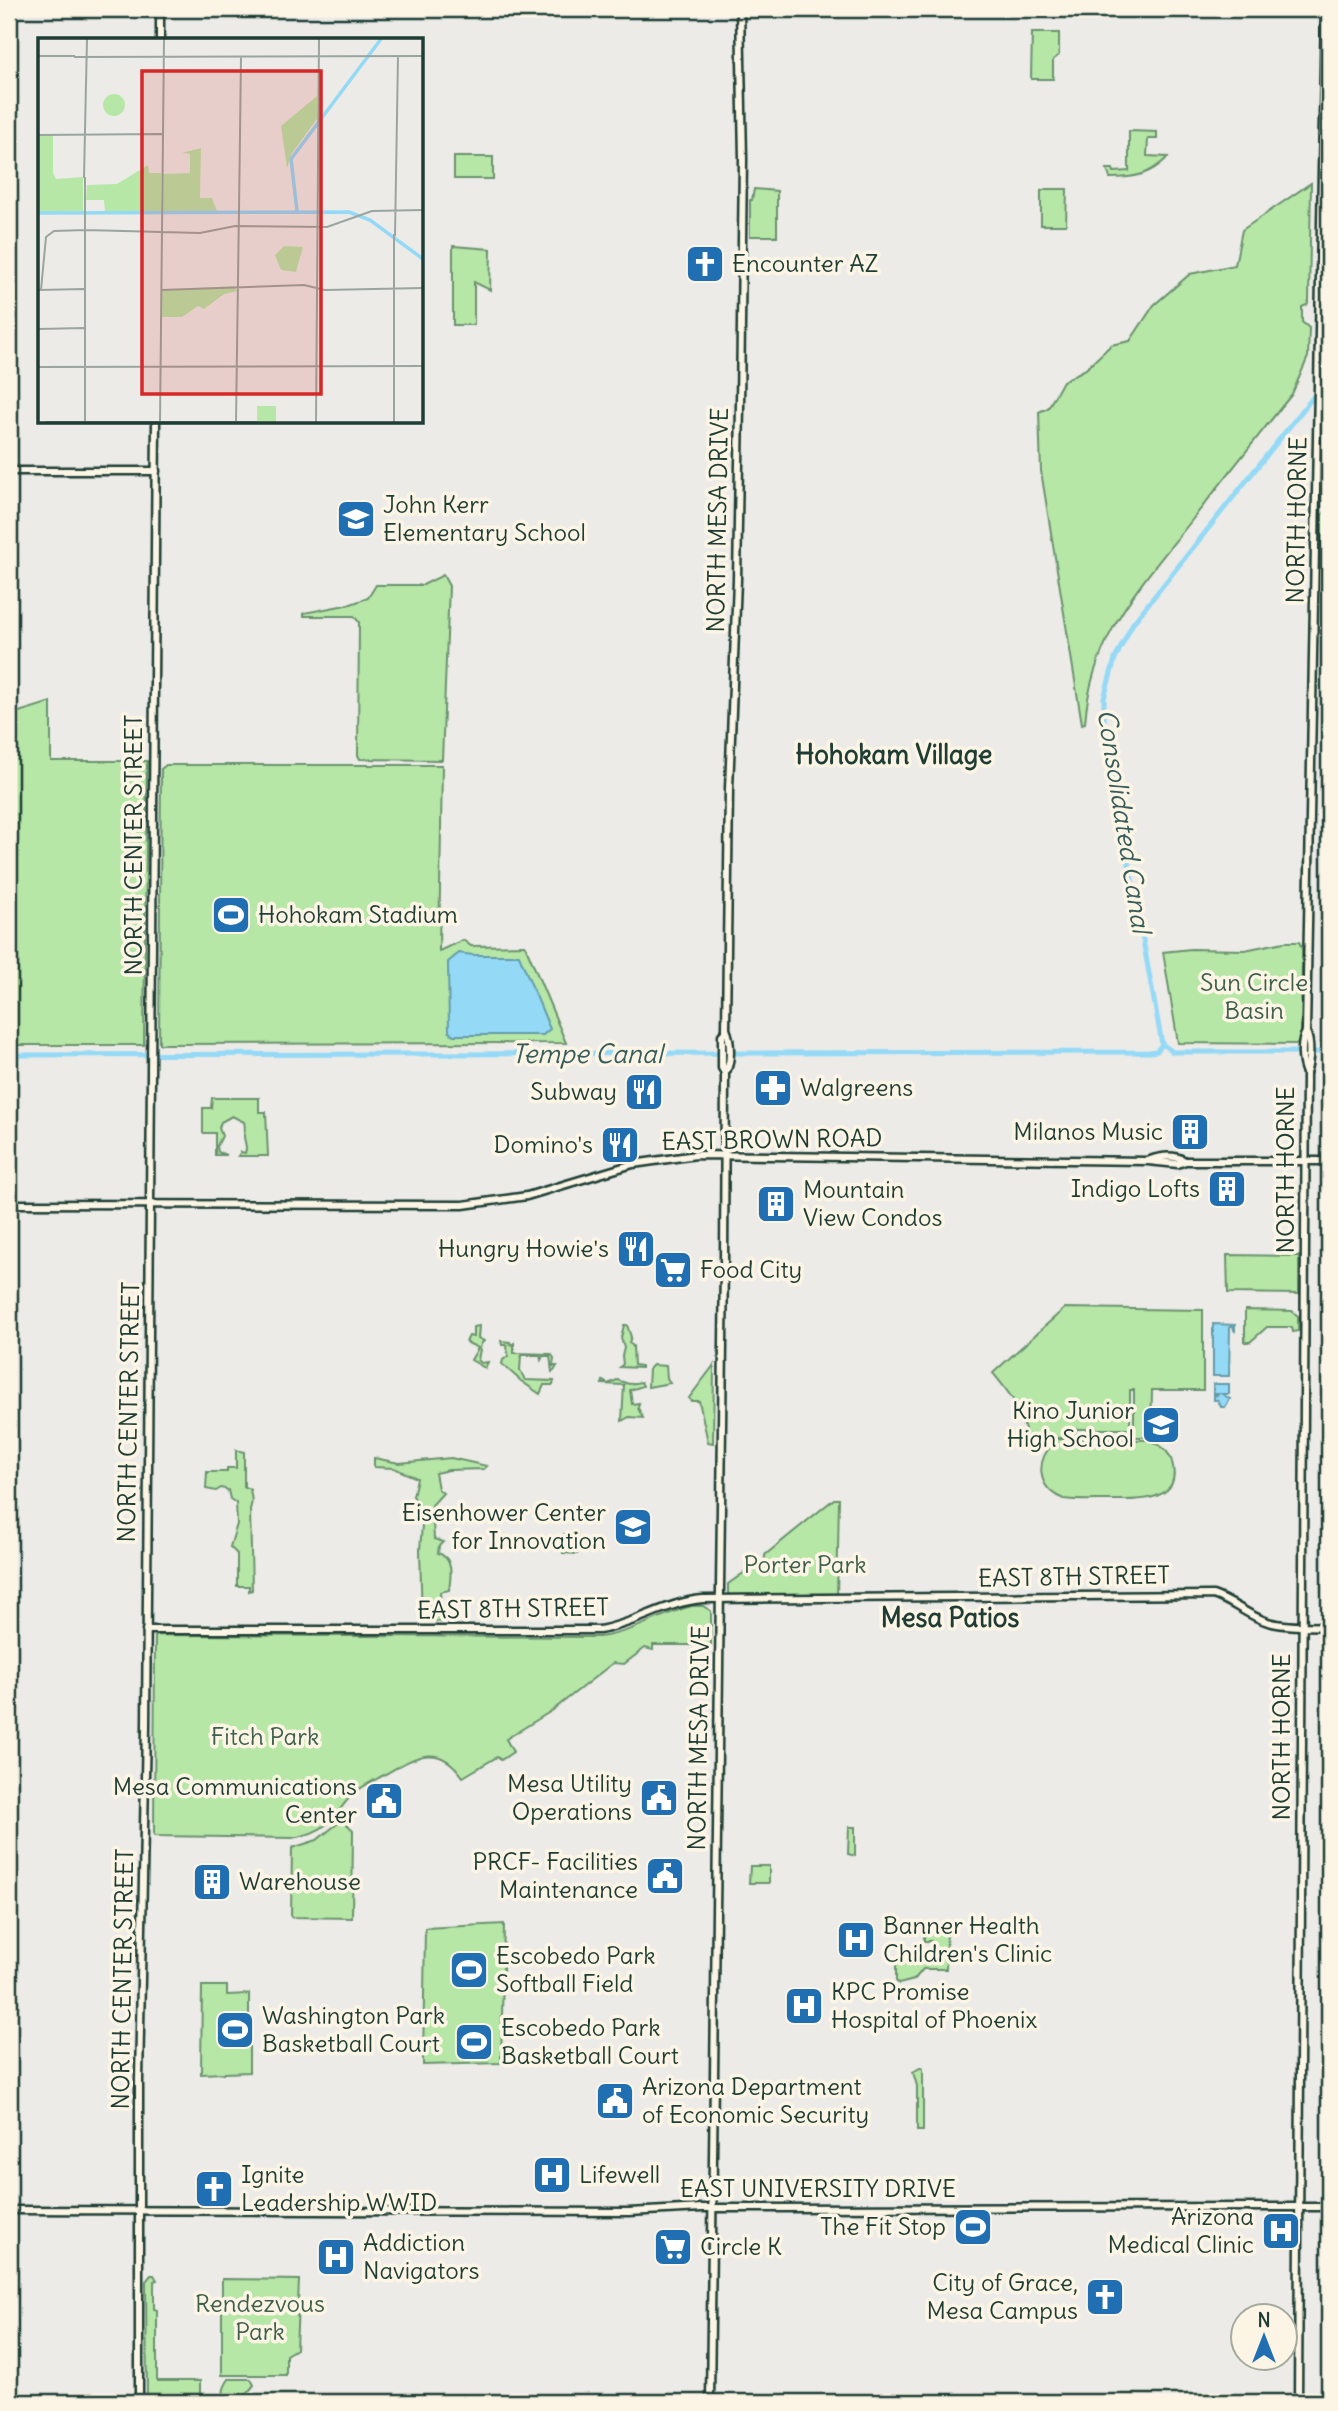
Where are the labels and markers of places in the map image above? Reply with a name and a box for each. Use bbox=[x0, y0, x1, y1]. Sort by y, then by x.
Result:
church icon: Encounter AZ bbox=[684, 243, 726, 285]
place label: Encounter AZ bbox=[732, 248, 878, 278]
place label: John Kerr Elementary School bbox=[383, 489, 586, 547]
school or university icon: John Kerr Elementary School bbox=[335, 498, 377, 540]
sports icon: Hohokam Stadium bbox=[210, 894, 252, 936]
place label: Hohokam Stadium bbox=[258, 899, 458, 929]
pharmacy icon: Walgreens bbox=[752, 1067, 794, 1109]
restaurant icon: Subway bbox=[623, 1071, 665, 1113]
place label: Walgreens bbox=[800, 1072, 913, 1102]
place label: Subway bbox=[530, 1076, 617, 1106]
building icon: Milanos Music bbox=[1169, 1111, 1211, 1153]
place label: Milanos Music bbox=[1013, 1116, 1163, 1146]
restaurant icon: Domino's bbox=[599, 1124, 641, 1166]
place label: Domino's bbox=[494, 1129, 593, 1159]
building icon: Indigo Lofts bbox=[1206, 1168, 1248, 1210]
place label: Indigo Lofts bbox=[1071, 1173, 1200, 1203]
place label: Mountain View Condos bbox=[803, 1174, 942, 1232]
building icon: Mountain View Condos bbox=[755, 1183, 797, 1225]
restaurant icon: Hungry Howie's bbox=[615, 1228, 657, 1270]
place label: Hungry Howie's bbox=[438, 1233, 609, 1263]
supermarket icon: Food City bbox=[652, 1249, 694, 1291]
place label: Food City bbox=[700, 1254, 802, 1284]
place label: Kino Junior High School bbox=[1007, 1395, 1134, 1453]
school or university icon: Kino Junior High School bbox=[1140, 1404, 1182, 1446]
place label: Eisenhower Center for Innovation bbox=[402, 1497, 606, 1555]
school or university icon: Eisenhower Center for Innovation bbox=[612, 1506, 654, 1548]
place label: Mesa Utility Operations bbox=[507, 1768, 632, 1826]
place label: Mesa Communications Center bbox=[113, 1771, 357, 1829]
public building icon: Mesa Utility Operations bbox=[638, 1777, 680, 1819]
public building icon: Mesa Communications Center bbox=[363, 1780, 405, 1822]
place label: PRCF- Facilities Maintenance bbox=[472, 1846, 638, 1904]
public building icon: PRCF- Facilities Maintenance bbox=[644, 1855, 686, 1897]
building icon: Warehouse bbox=[191, 1861, 233, 1903]
place label: Warehouse bbox=[239, 1866, 361, 1896]
place label: Banner Health Children's Clinic bbox=[883, 1910, 1052, 1968]
hospital icon: Banner Health Children's Clinic bbox=[835, 1919, 877, 1961]
place label: Escobedo Park Softball Field bbox=[496, 1940, 656, 1998]
sports icon: Escobedo Park Softball Field bbox=[448, 1949, 490, 1991]
place label: KPC Promise Hospital of Phoenix bbox=[831, 1976, 1037, 2034]
hospital icon: KPC Promise Hospital of Phoenix bbox=[783, 1985, 825, 2027]
place label: Washington Park Basketball Court bbox=[262, 2000, 445, 2058]
sports icon: Washington Park Basketball Court bbox=[214, 2009, 256, 2051]
place label: Escobedo Park Basketball Court bbox=[501, 2012, 679, 2070]
sports icon: Escobedo Park Basketball Court bbox=[453, 2021, 495, 2063]
place label: Arizona Department of Economic Security bbox=[642, 2071, 869, 2129]
public building icon: Arizona Department of Economic Security bbox=[594, 2080, 636, 2122]
hospital icon: Lifewell bbox=[531, 2154, 573, 2196]
place label: Ignite Leadership WWID bbox=[241, 2159, 437, 2217]
place label: Lifewell bbox=[579, 2159, 660, 2189]
church icon: Ignite Leadership WWID bbox=[193, 2168, 235, 2210]
place label: Arizona Medical Clinic bbox=[1107, 2201, 1254, 2259]
sports icon: The Fit Stop bbox=[952, 2206, 994, 2248]
hospital icon: Arizona Medical Clinic bbox=[1260, 2210, 1302, 2252]
place label: The Fit Stop bbox=[820, 2211, 946, 2241]
supermarket icon: Circle K bbox=[652, 2226, 694, 2268]
place label: Addiction Navigators bbox=[363, 2227, 480, 2285]
place label: Circle K bbox=[700, 2231, 782, 2261]
hospital icon: Addiction Navigators bbox=[315, 2236, 357, 2278]
place label: City of Grace, Mesa Campus bbox=[926, 2267, 1078, 2325]
church icon: City of Grace, Mesa Campus bbox=[1084, 2276, 1126, 2318]

